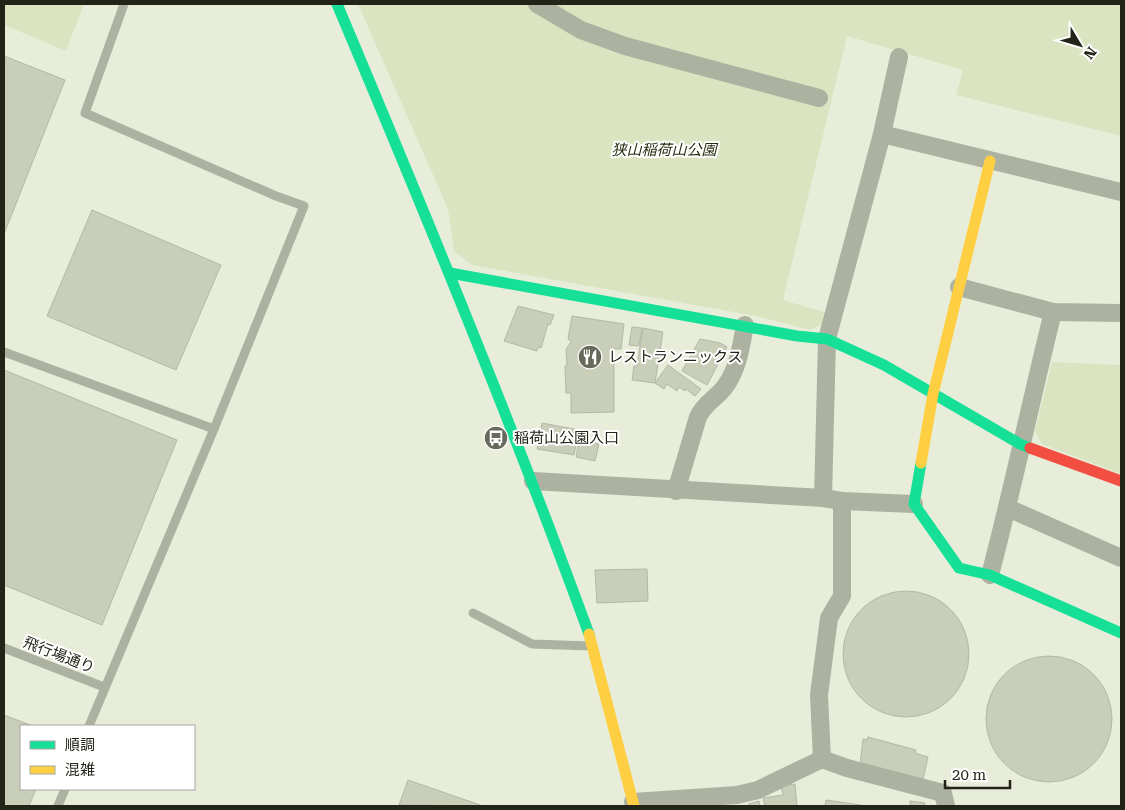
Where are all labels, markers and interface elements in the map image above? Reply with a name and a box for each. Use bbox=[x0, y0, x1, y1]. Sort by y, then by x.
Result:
north arrow bbox=[1055, 20, 1105, 70]
text: N bbox=[1080, 44, 1100, 62]
park label: 狭山稲荷山公園 bbox=[611, 141, 718, 159]
restaurant icon: レストランニックス bbox=[577, 344, 603, 370]
place label: レストランニックス bbox=[608, 348, 743, 366]
bus stop icon: 稲荷山公園入口 bbox=[483, 425, 509, 451]
place label: 稲荷山公園入口 bbox=[514, 429, 619, 447]
street label: 飛行場通り bbox=[21, 633, 97, 677]
legend bbox=[20, 725, 195, 790]
text: 順調 bbox=[65, 736, 95, 754]
scale bar bbox=[945, 758, 1010, 790]
text: 混雑 bbox=[65, 761, 95, 779]
text: 20 m bbox=[952, 766, 987, 784]

